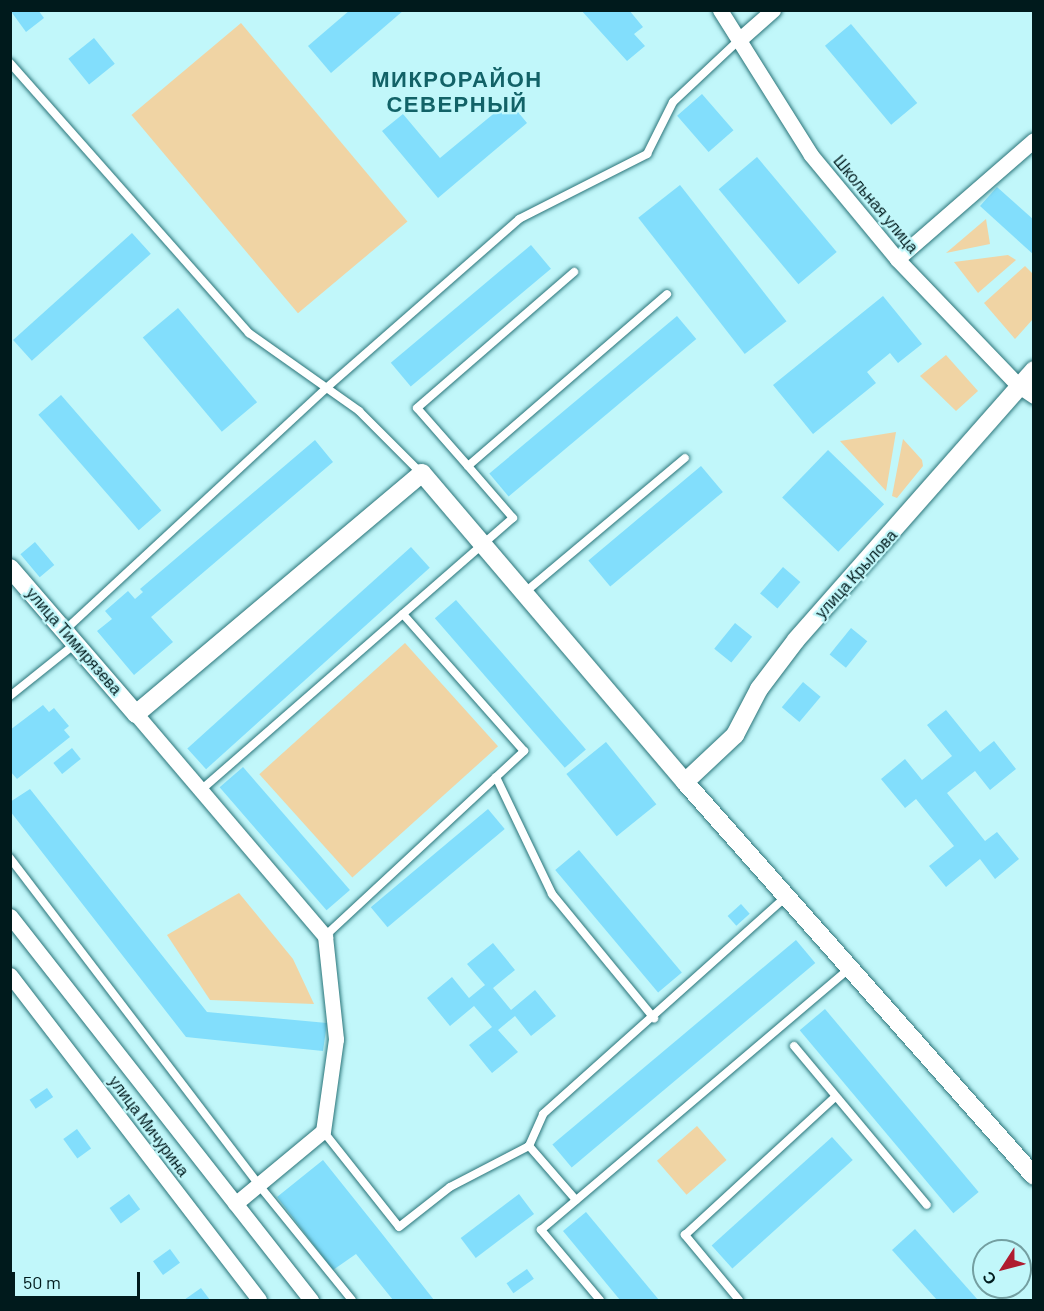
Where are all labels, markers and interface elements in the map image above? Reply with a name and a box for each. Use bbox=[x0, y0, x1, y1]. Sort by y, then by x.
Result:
district label: МИКРОРАЙОН СЕВЕРНЫЙ bbox=[371, 65, 543, 116]
street label: Школьная улица bbox=[830, 151, 922, 257]
street label: улица Крылова bbox=[811, 526, 901, 622]
street label: улица Тимирязева bbox=[22, 583, 126, 699]
street label: улица Мичурина bbox=[105, 1072, 193, 1180]
north arrow bbox=[972, 1239, 1032, 1299]
scale bar bbox=[15, 1260, 142, 1298]
text: С bbox=[978, 1268, 1000, 1289]
text: 50 m bbox=[23, 1271, 61, 1293]

